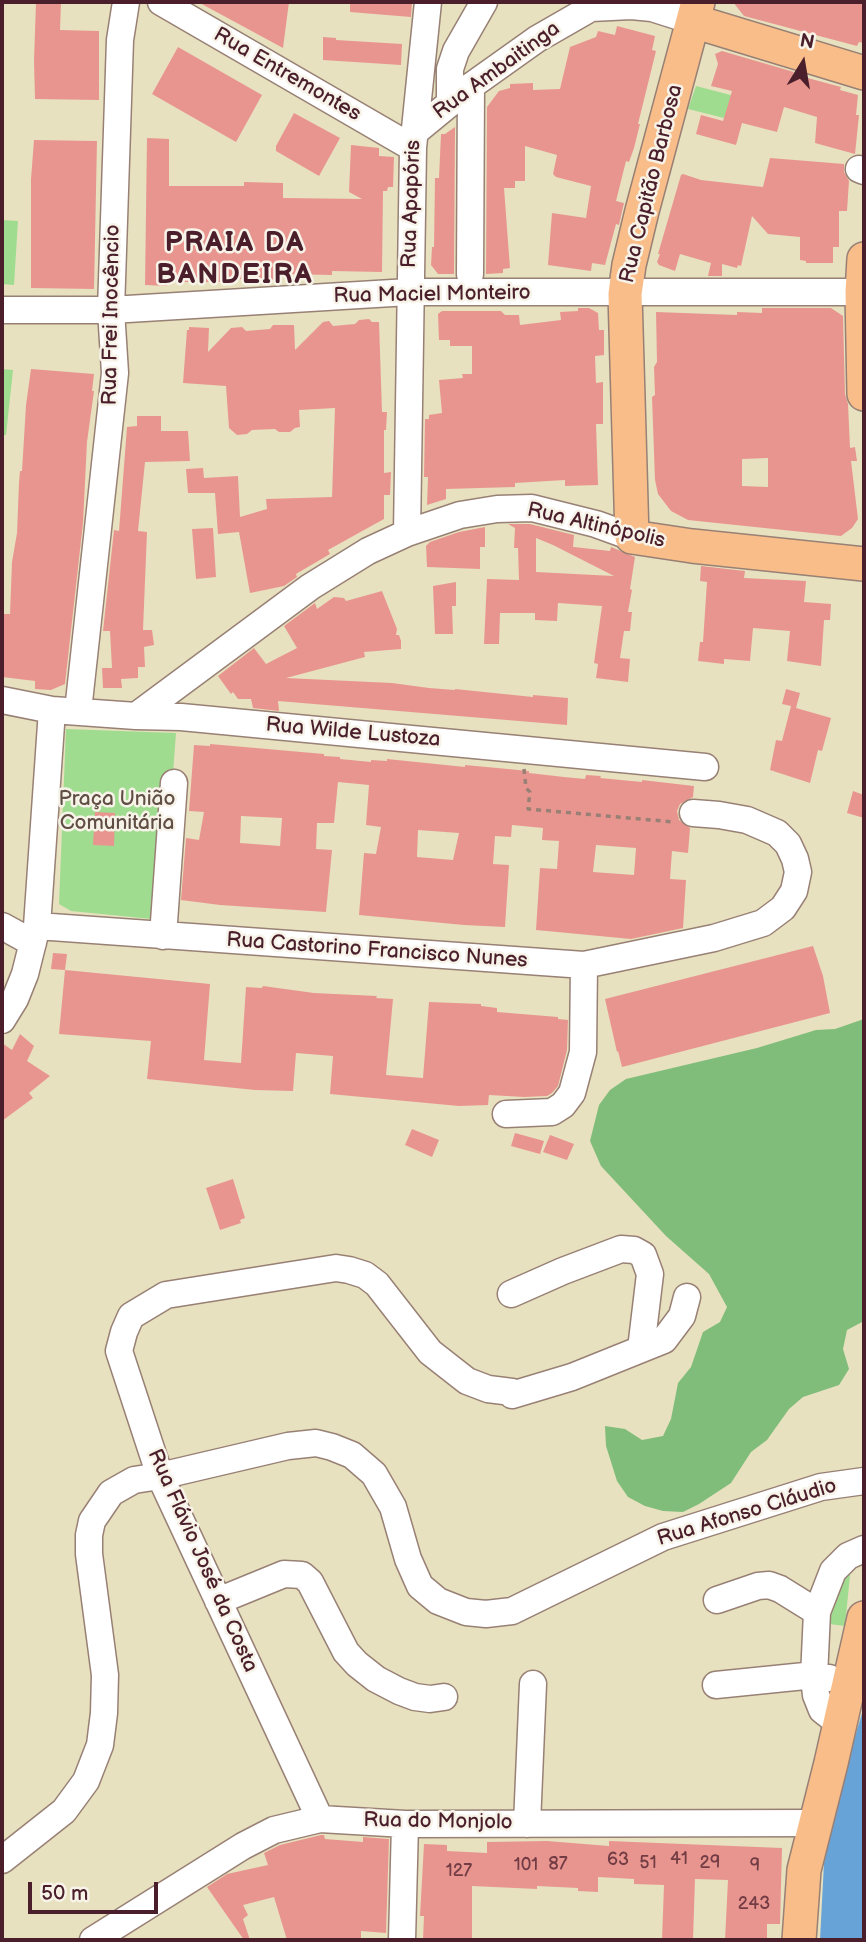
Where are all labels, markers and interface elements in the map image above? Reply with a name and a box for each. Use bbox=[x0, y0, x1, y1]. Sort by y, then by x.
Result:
street label: Rua Ambaitinga bbox=[429, 17, 565, 125]
street label: Rua Entremontes bbox=[209, 23, 365, 127]
north arrow bbox=[768, 28, 838, 98]
text: N bbox=[798, 29, 816, 55]
street label: Rua Capitão Barbosa bbox=[615, 82, 689, 286]
street label: Rua Apapóris bbox=[397, 140, 427, 268]
street label: Rua Frei Inocêncio bbox=[98, 224, 126, 406]
district label: PRAIA DA BANDEIRA bbox=[157, 227, 313, 293]
street label: Rua Maciel Monteiro bbox=[333, 281, 531, 309]
street label: Rua Altinópolis bbox=[524, 498, 668, 554]
street label: Rua Wilde Lustoza bbox=[265, 713, 441, 753]
park label: Praça União Comunitária bbox=[58, 787, 176, 837]
street label: Rua Castorino Francisco Nunes bbox=[226, 928, 528, 974]
street label: Rua Flávio José da Costa bbox=[141, 1446, 263, 1676]
street label: Rua Afonso Cláudio bbox=[654, 1474, 840, 1552]
street label: Rua do Monjolo bbox=[363, 1808, 513, 1836]
house number: 41 bbox=[670, 1848, 688, 1870]
house number: 63 bbox=[607, 1849, 629, 1871]
house number: 51 bbox=[639, 1852, 657, 1874]
house number: 29 bbox=[699, 1852, 721, 1874]
house number: 87 bbox=[548, 1853, 568, 1875]
house number: 101 bbox=[514, 1854, 538, 1876]
house number: 9 bbox=[750, 1855, 760, 1877]
house number: 127 bbox=[446, 1860, 472, 1882]
scale bar bbox=[32, 1868, 161, 1912]
text: 50 m bbox=[41, 1881, 88, 1906]
house number: 243 bbox=[738, 1893, 770, 1915]

